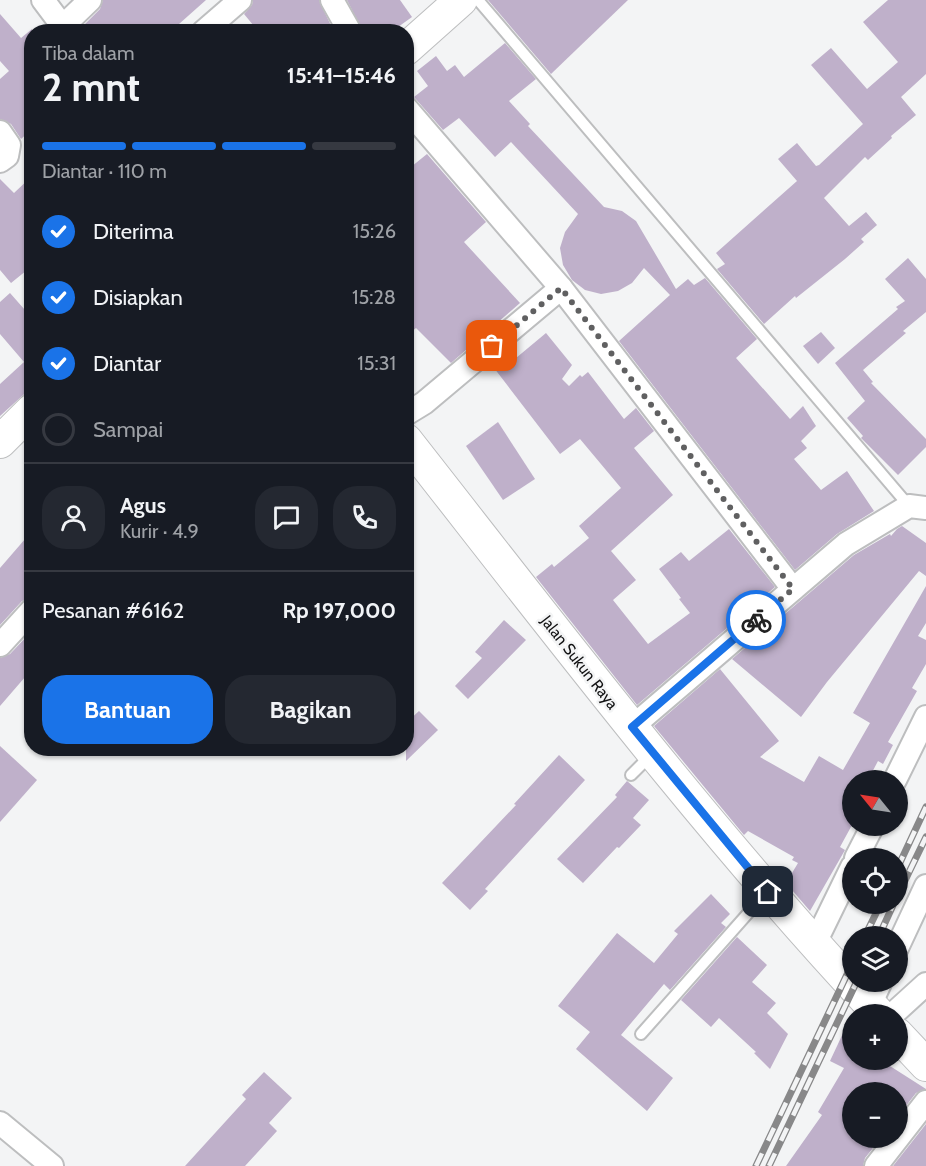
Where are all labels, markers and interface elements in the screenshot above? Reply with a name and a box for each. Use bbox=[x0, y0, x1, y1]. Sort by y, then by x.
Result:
text: Tiba dalam bbox=[42, 41, 134, 65]
text: 15:41–15:46 bbox=[287, 62, 396, 89]
text: 2 mnt bbox=[42, 63, 140, 111]
text: Diantar · 110 m bbox=[42, 159, 167, 183]
icon: check bbox=[42, 215, 75, 248]
text: Diterima bbox=[93, 218, 174, 245]
text: 15:26 bbox=[353, 219, 396, 243]
icon: check bbox=[42, 281, 75, 314]
text: Disiapkan bbox=[93, 284, 183, 311]
text: 15:28 bbox=[352, 285, 396, 309]
pin bbox=[466, 320, 517, 371]
icon: bag bbox=[475, 329, 508, 362]
icon: check bbox=[42, 347, 75, 380]
text: Diantar bbox=[93, 350, 161, 377]
text: 15:31 bbox=[357, 351, 396, 375]
text: Sampai bbox=[93, 416, 163, 443]
button: person bbox=[42, 486, 105, 549]
button: chat bbox=[255, 486, 318, 549]
button: phone bbox=[333, 486, 396, 549]
text: Agus bbox=[120, 492, 166, 519]
text: Kurir · 4.9 bbox=[120, 519, 199, 543]
courier bbox=[726, 590, 786, 650]
text: Pesanan #6162 bbox=[42, 597, 184, 624]
text: Rp 197,000 bbox=[282, 597, 396, 624]
icon: bike bbox=[740, 604, 773, 637]
street label: Jalan Sukun Raya bbox=[536, 611, 622, 713]
button: Bantuan bbox=[42, 675, 213, 744]
button: Bagikan bbox=[225, 675, 396, 744]
north arrow bbox=[842, 770, 908, 836]
map controls bbox=[842, 770, 908, 1148]
button: locate bbox=[842, 848, 908, 914]
pin bbox=[742, 866, 793, 917]
icon: home bbox=[751, 875, 784, 908]
button: layers bbox=[842, 926, 908, 992]
button: + bbox=[842, 1004, 908, 1070]
button: − bbox=[842, 1082, 908, 1148]

